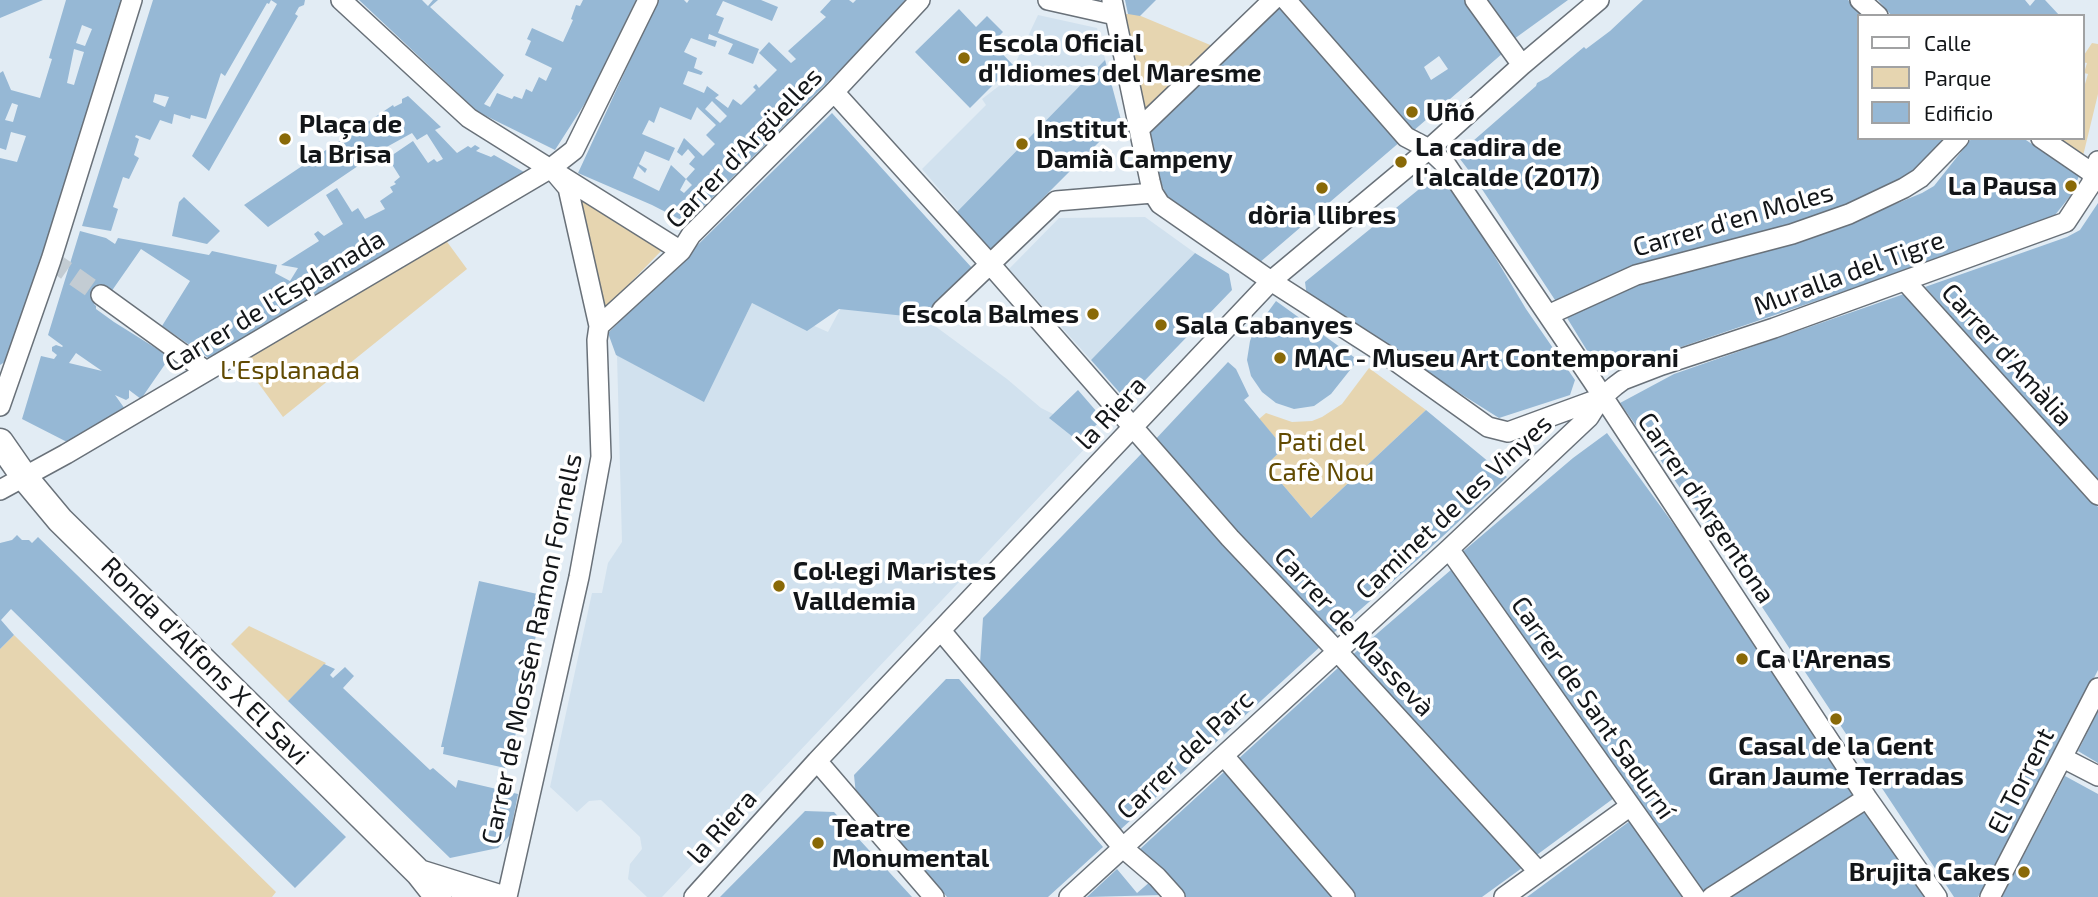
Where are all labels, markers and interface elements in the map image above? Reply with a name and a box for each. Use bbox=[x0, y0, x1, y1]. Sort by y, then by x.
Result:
legend bbox=[1856, 14, 2084, 140]
place label: Escola Oficial d'Idiomes del Maresme bbox=[978, 27, 1262, 88]
text: Calle bbox=[1924, 30, 1971, 55]
marker: Escola Oficial d'Idiomes del Maresme bbox=[956, 50, 972, 66]
street label: Carrer d'Argüelles bbox=[659, 61, 829, 235]
text: Parque bbox=[1924, 65, 1991, 90]
place label: Uñó bbox=[1426, 96, 1475, 128]
text: Edificio bbox=[1924, 100, 1993, 125]
marker: Uñó bbox=[1404, 104, 1420, 120]
place label: Plaça de la Brisa bbox=[299, 108, 402, 170]
place label: Institut Damià Campeny bbox=[1036, 113, 1233, 174]
marker: Plaça de la Brisa bbox=[277, 131, 293, 147]
place label: La cadira de l'alcalde (2017) bbox=[1415, 131, 1600, 192]
marker: Institut Damià Campeny bbox=[1014, 136, 1030, 152]
marker: La cadira de l'alcalde (2017) bbox=[1393, 154, 1409, 170]
place label: La Pausa bbox=[1948, 170, 2057, 202]
street label: Carrer d'en Moles bbox=[1629, 176, 1837, 264]
marker: La Pausa bbox=[2063, 178, 2079, 194]
marker: dòria llibres bbox=[1314, 180, 1330, 196]
place label: dòria llibres bbox=[1248, 199, 1396, 231]
street label: Carrer de l'Esplanada bbox=[160, 223, 390, 379]
street label: Muralla del Tigre bbox=[1750, 224, 1948, 322]
street label: Carrer d'Amàlia bbox=[1935, 277, 2079, 433]
place label: Escola Balmes bbox=[901, 298, 1079, 330]
marker: Escola Balmes bbox=[1085, 306, 1101, 322]
place label: Sala Cabanyes bbox=[1175, 309, 1353, 341]
marker: Sala Cabanyes bbox=[1153, 317, 1169, 333]
place label: MAC - Museu Art Contemporani bbox=[1294, 342, 1679, 374]
marker: MAC - Museu Art Contemporani bbox=[1272, 350, 1288, 366]
park label: L'Esplanada bbox=[220, 354, 360, 386]
street label: la Riera bbox=[1069, 370, 1153, 456]
street label: Carrer d'Argentona bbox=[1631, 407, 1781, 609]
street label: Caminet de les Vinyes bbox=[1350, 408, 1558, 606]
park label: Pati del Cafè Nou bbox=[1268, 426, 1374, 488]
street label: Carrer de Mossèn Ramon Fornells bbox=[475, 451, 589, 847]
street label: Carrer de Massevà bbox=[1268, 541, 1440, 723]
street label: Ronda d'Alfons X El Savi bbox=[94, 550, 316, 772]
place label: Col·legi Maristes Valldemia bbox=[793, 555, 996, 616]
marker: Col·legi Maristes Valldemia bbox=[771, 578, 787, 594]
street label: Carrer de Sant Sadurní bbox=[1504, 591, 1682, 825]
place label: Ca l'Arenas bbox=[1756, 643, 1891, 675]
marker: Ca l'Arenas bbox=[1734, 651, 1750, 667]
street label: Carrer del Parc bbox=[1111, 684, 1259, 826]
marker: Casal de la Gent Gran Jaume Terradas bbox=[1828, 711, 1844, 727]
street label: El Torrent bbox=[1981, 723, 2061, 839]
place label: Casal de la Gent Gran Jaume Terradas bbox=[1708, 730, 1964, 792]
street label: la Riera bbox=[681, 784, 763, 870]
place label: Teatre Monumental bbox=[832, 812, 989, 874]
marker: Teatre Monumental bbox=[810, 835, 826, 851]
place label: Brujita Cakes bbox=[1849, 856, 2010, 888]
marker: Brujita Cakes bbox=[2016, 864, 2032, 880]

